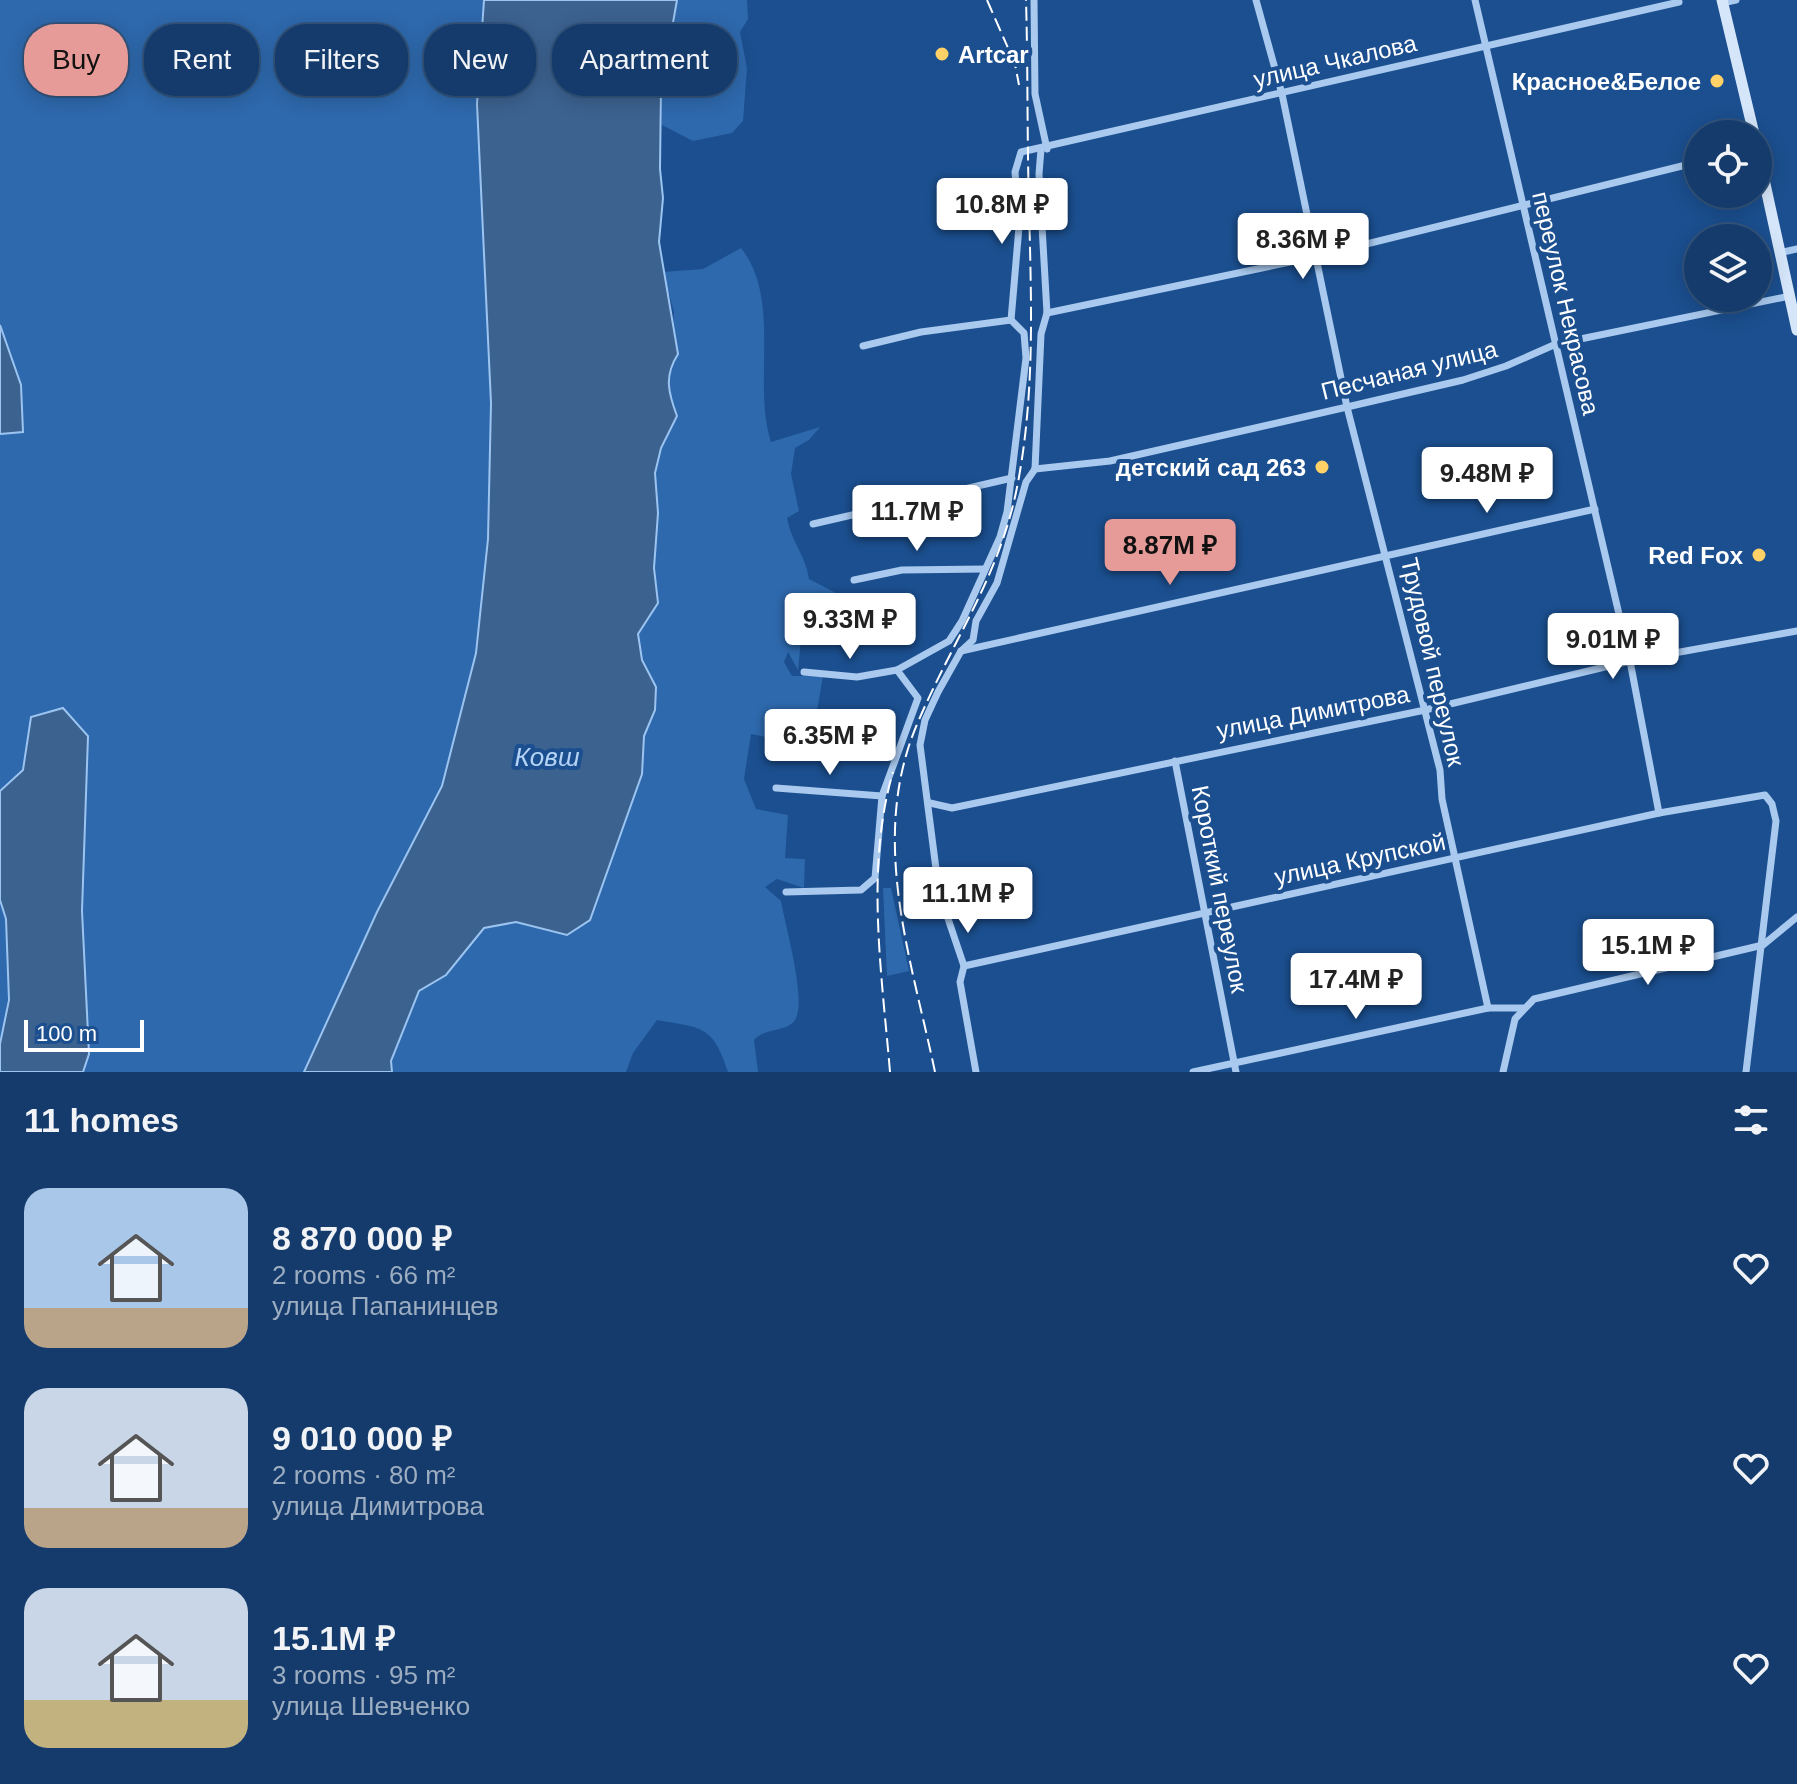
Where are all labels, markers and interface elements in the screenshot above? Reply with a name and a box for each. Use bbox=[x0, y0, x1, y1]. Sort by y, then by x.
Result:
chip: Buy bbox=[24, 24, 128, 96]
chip: Rent bbox=[144, 24, 259, 96]
chip: Filters bbox=[275, 24, 408, 96]
chip: New bbox=[424, 24, 536, 96]
chip: Apartment bbox=[552, 24, 737, 96]
street label: улица Чкалова bbox=[1251, 29, 1420, 93]
place label: Artcar bbox=[958, 41, 1029, 68]
marker: Artcar bbox=[933, 45, 951, 63]
place label: Красное&Белое bbox=[1512, 68, 1701, 95]
marker: Красное&Белое bbox=[1708, 72, 1726, 90]
map controls bbox=[1684, 120, 1772, 312]
button: locate bbox=[1684, 120, 1772, 208]
pin: 10.8M ₽ bbox=[928, 178, 1076, 246]
text: 10.8M ₽ bbox=[955, 189, 1049, 219]
street label: переулок Некрасова bbox=[1527, 189, 1605, 418]
pin: 8.36M ₽ bbox=[1229, 213, 1377, 281]
text: 8.36M ₽ bbox=[1256, 224, 1350, 254]
button: layers bbox=[1684, 224, 1772, 312]
street label: Песчаная улица bbox=[1318, 335, 1500, 405]
pin: 9.48M ₽ bbox=[1413, 447, 1561, 515]
place label: детский сад 263 bbox=[1116, 454, 1306, 481]
marker: детский сад 263 bbox=[1313, 458, 1331, 476]
text: 9.48M ₽ bbox=[1440, 458, 1534, 488]
pin: 11.7M ₽ bbox=[843, 485, 991, 553]
text: 11.7M ₽ bbox=[870, 496, 964, 526]
pin: 8.87M ₽ bbox=[1096, 519, 1244, 587]
text: 8.87M ₽ bbox=[1123, 530, 1217, 560]
place label: Red Fox bbox=[1648, 542, 1744, 569]
marker: Red Fox bbox=[1750, 546, 1768, 564]
street label: Трудовой переулок bbox=[1396, 555, 1470, 769]
pin: 9.33M ₽ bbox=[776, 593, 924, 661]
text: 9.33M ₽ bbox=[803, 604, 897, 634]
pin: 9.01M ₽ bbox=[1539, 613, 1687, 681]
text: 9.01M ₽ bbox=[1566, 624, 1660, 654]
street label: улица Димитрова bbox=[1214, 680, 1412, 744]
pin: 6.35M ₽ bbox=[756, 709, 904, 777]
text: 6.35M ₽ bbox=[783, 720, 877, 750]
water label: Ковш bbox=[515, 742, 580, 772]
street label: Короткий переулок bbox=[1187, 783, 1253, 996]
street label: улица Крупской bbox=[1272, 828, 1448, 890]
pin: 11.1M ₽ bbox=[894, 867, 1042, 935]
text: 11.1M ₽ bbox=[921, 878, 1015, 908]
pin: 15.1M ₽ bbox=[1574, 919, 1722, 987]
text: 15.1M ₽ bbox=[1601, 930, 1695, 960]
pin: 17.4M ₽ bbox=[1282, 953, 1430, 1021]
text: 17.4M ₽ bbox=[1309, 964, 1403, 994]
scale bar bbox=[24, 1016, 144, 1052]
text: 100 m bbox=[36, 1021, 97, 1046]
icon: filters bbox=[1729, 1098, 1773, 1142]
text: 11 homes bbox=[24, 1101, 179, 1139]
text: 8 870 000 ₽ bbox=[272, 1219, 453, 1257]
icon: home bbox=[88, 1220, 184, 1316]
icon: heart bbox=[1729, 1246, 1773, 1290]
text: 2 rooms · 66 m² bbox=[272, 1260, 456, 1290]
text: улица Папанинцев bbox=[272, 1291, 499, 1321]
text: 9 010 000 ₽ bbox=[272, 1419, 453, 1457]
icon: home bbox=[88, 1420, 184, 1516]
icon: heart bbox=[1729, 1446, 1773, 1490]
text: 2 rooms · 80 m² bbox=[272, 1460, 456, 1490]
text: улица Димитрова bbox=[272, 1491, 484, 1521]
text: 15.1M ₽ bbox=[272, 1619, 396, 1657]
icon: home bbox=[88, 1620, 184, 1716]
icon: heart bbox=[1729, 1646, 1773, 1690]
text: 3 rooms · 95 m² bbox=[272, 1660, 456, 1690]
text: улица Шевченко bbox=[272, 1691, 470, 1721]

